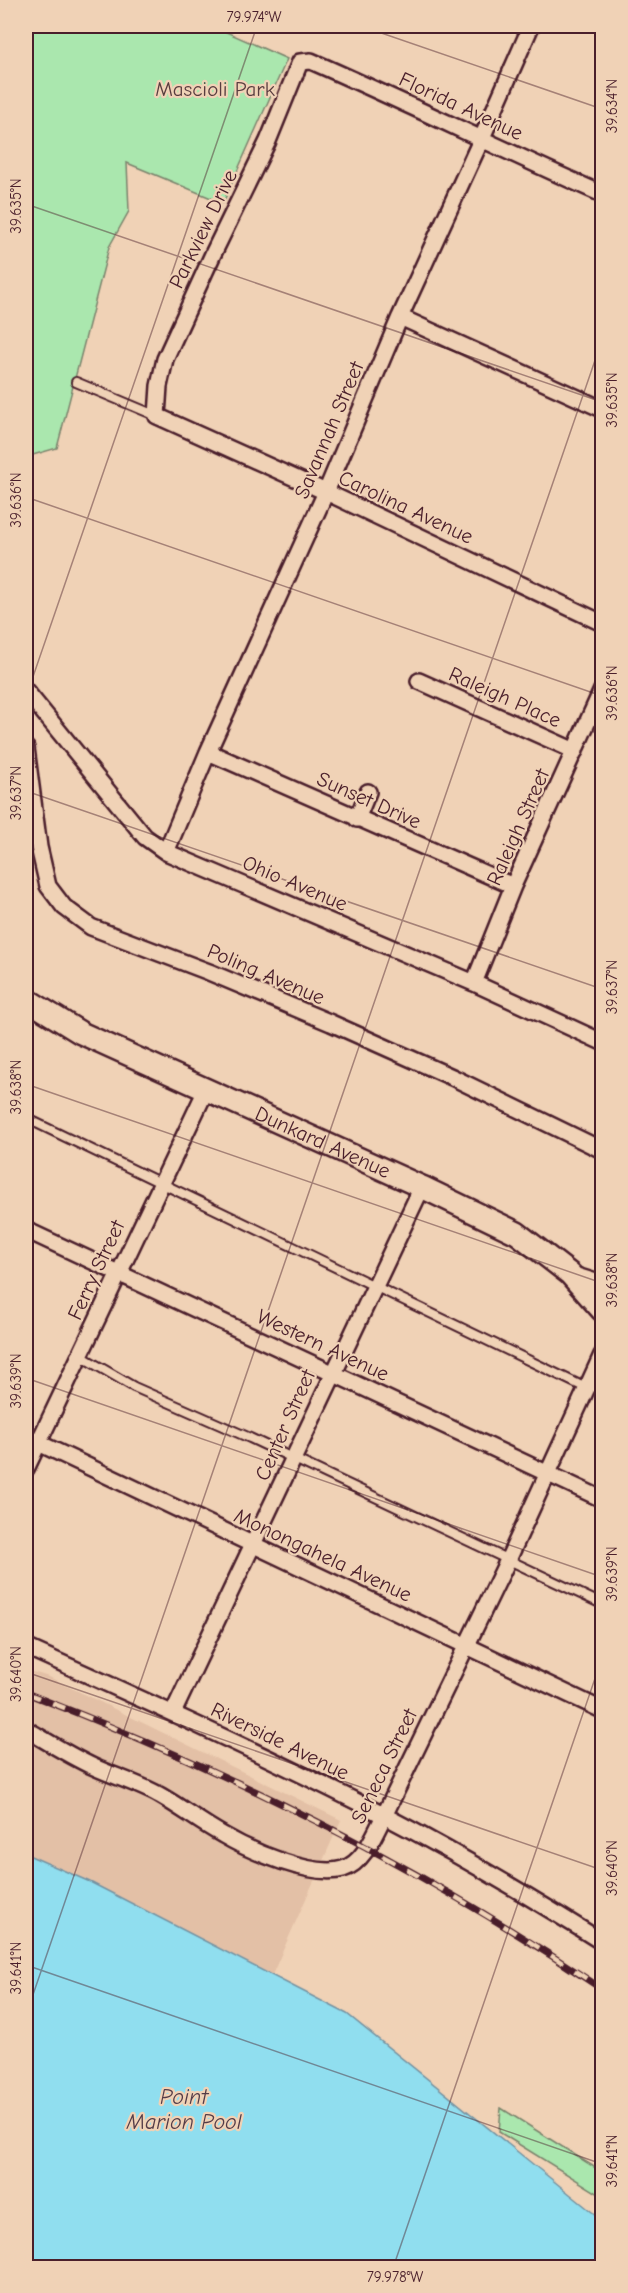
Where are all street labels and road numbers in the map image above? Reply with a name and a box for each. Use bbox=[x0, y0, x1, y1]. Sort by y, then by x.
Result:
street label: Florida Avenue bbox=[395, 67, 527, 145]
street label: Parkview Drive bbox=[164, 166, 242, 292]
street label: Savannah Street bbox=[289, 357, 369, 502]
street label: Carolina Avenue bbox=[335, 465, 477, 549]
street label: Raleigh Place bbox=[445, 662, 565, 732]
street label: Raleigh Street bbox=[482, 764, 555, 889]
street label: Sunset Drive bbox=[313, 766, 425, 834]
street label: Ohio Avenue bbox=[239, 850, 351, 916]
street label: Poling Avenue bbox=[204, 939, 328, 1009]
street label: Dunkard Avenue bbox=[251, 1101, 394, 1183]
street label: Ferry Street bbox=[62, 1215, 130, 1324]
street label: Western Avenue bbox=[253, 1304, 393, 1386]
street label: Center Street bbox=[250, 1365, 321, 1484]
street label: Monongahela Avenue bbox=[230, 1503, 416, 1607]
street label: Riverside Avenue bbox=[207, 1697, 353, 1785]
street label: Seneca Street bbox=[346, 1704, 423, 1827]

